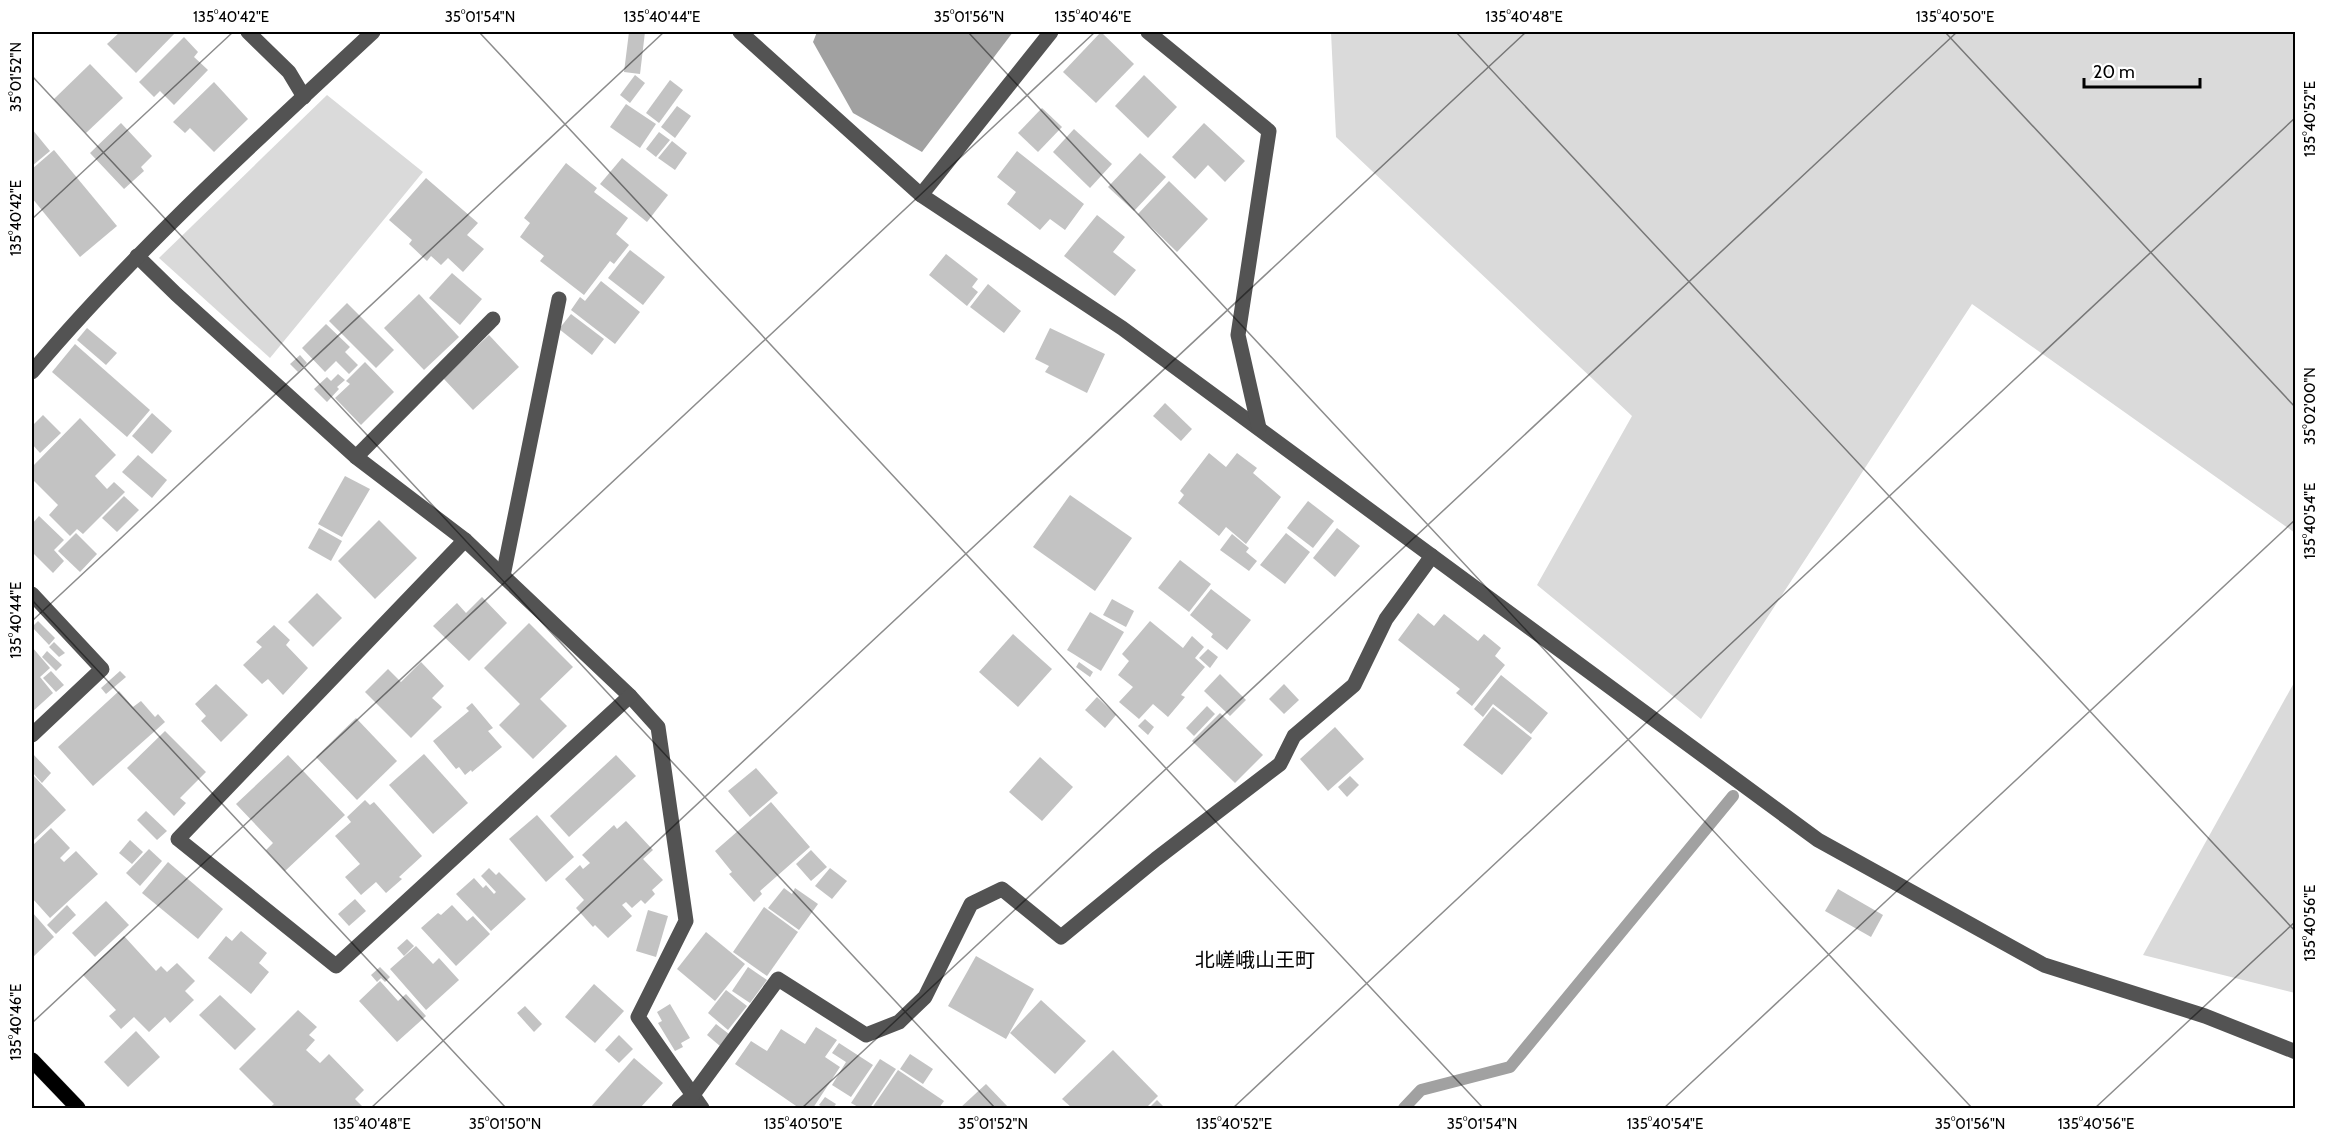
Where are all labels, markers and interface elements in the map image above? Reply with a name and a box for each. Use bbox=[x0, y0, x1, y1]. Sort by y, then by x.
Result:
text: 135°40'42"E bbox=[193, 8, 269, 26]
text: 35°01'54"N bbox=[445, 8, 515, 26]
text: 135°40'44"E bbox=[624, 8, 700, 26]
text: 35°01'56"N bbox=[934, 8, 1004, 26]
text: 135°40'46"E bbox=[1055, 8, 1131, 26]
text: 135°40'48"E bbox=[1485, 8, 1563, 26]
text: 135°40'50"E bbox=[1916, 8, 1994, 26]
text: 35°01'52"N bbox=[7, 42, 25, 112]
scale bar bbox=[2084, 51, 2200, 89]
text: 20 m bbox=[2093, 61, 2135, 83]
text: 135°40'52"E bbox=[2301, 81, 2319, 157]
text: 135°40'42"E bbox=[7, 180, 25, 256]
text: 35°02'00"N bbox=[2301, 367, 2319, 445]
text: 135°40'54"E bbox=[2301, 483, 2319, 559]
text: 135°40'44"E bbox=[7, 582, 25, 658]
text: 135°40'56"E bbox=[2301, 885, 2319, 961]
district label: 北嵯峨山王町 bbox=[1195, 948, 1315, 972]
text: 135°40'46"E bbox=[7, 984, 25, 1060]
text: 135°40'48"E bbox=[333, 1115, 411, 1133]
text: 35°01'50"N bbox=[469, 1115, 541, 1133]
text: 135°40'50"E bbox=[764, 1115, 842, 1133]
text: 35°01'52"N bbox=[958, 1115, 1028, 1133]
text: 135°40'52"E bbox=[1196, 1115, 1272, 1133]
text: 35°01'54"N bbox=[1447, 1115, 1517, 1133]
text: 135°40'54"E bbox=[1627, 1115, 1703, 1133]
text: 35°01'56"N bbox=[1935, 1115, 2005, 1133]
text: 135°40'56"E bbox=[2058, 1115, 2134, 1133]

